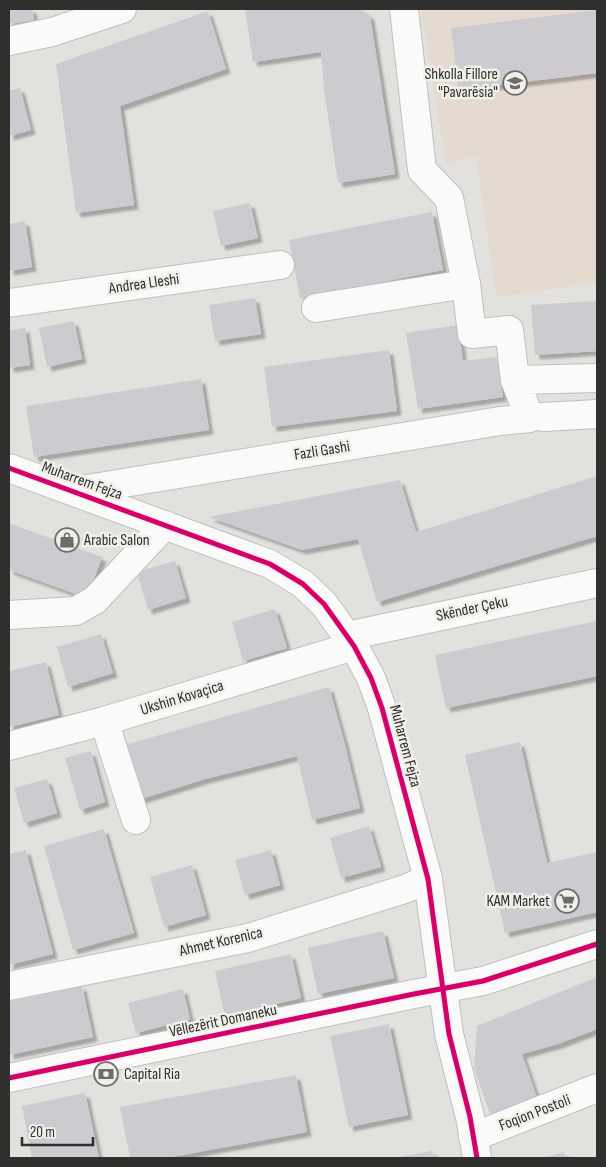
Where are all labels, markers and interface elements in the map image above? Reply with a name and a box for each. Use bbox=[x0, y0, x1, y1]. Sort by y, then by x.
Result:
place label: Shkolla Fillore "Pavarësia" bbox=[425, 65, 498, 102]
school or university icon: Shkolla Fillore "Pavarësia" bbox=[502, 70, 528, 96]
street label: Andrea Lleshi bbox=[107, 270, 181, 298]
street label: Fazli Gashi bbox=[293, 437, 351, 465]
street label: Muharrem Fejza bbox=[39, 458, 125, 504]
shop icon: Arabic Salon bbox=[54, 527, 80, 553]
place label: Arabic Salon bbox=[83, 531, 150, 550]
street label: Skënder Çeku bbox=[434, 592, 510, 626]
street label: Ukshin Kovaçica bbox=[138, 676, 226, 720]
street label: Muharrem Fejza bbox=[385, 703, 425, 789]
supermarket icon: KAM Market bbox=[554, 888, 580, 914]
place label: KAM Market bbox=[486, 892, 550, 911]
street label: Ahmet Korenica bbox=[177, 923, 264, 961]
street label: Vëllezërit Domaneku bbox=[167, 1000, 279, 1042]
bank icon: Capital Ria bbox=[93, 1061, 119, 1087]
place label: Capital Ria bbox=[124, 1065, 180, 1084]
street label: Foqion Postoli bbox=[497, 1091, 573, 1135]
scale bar bbox=[22, 1114, 94, 1146]
text: 20 m bbox=[30, 1123, 55, 1142]

